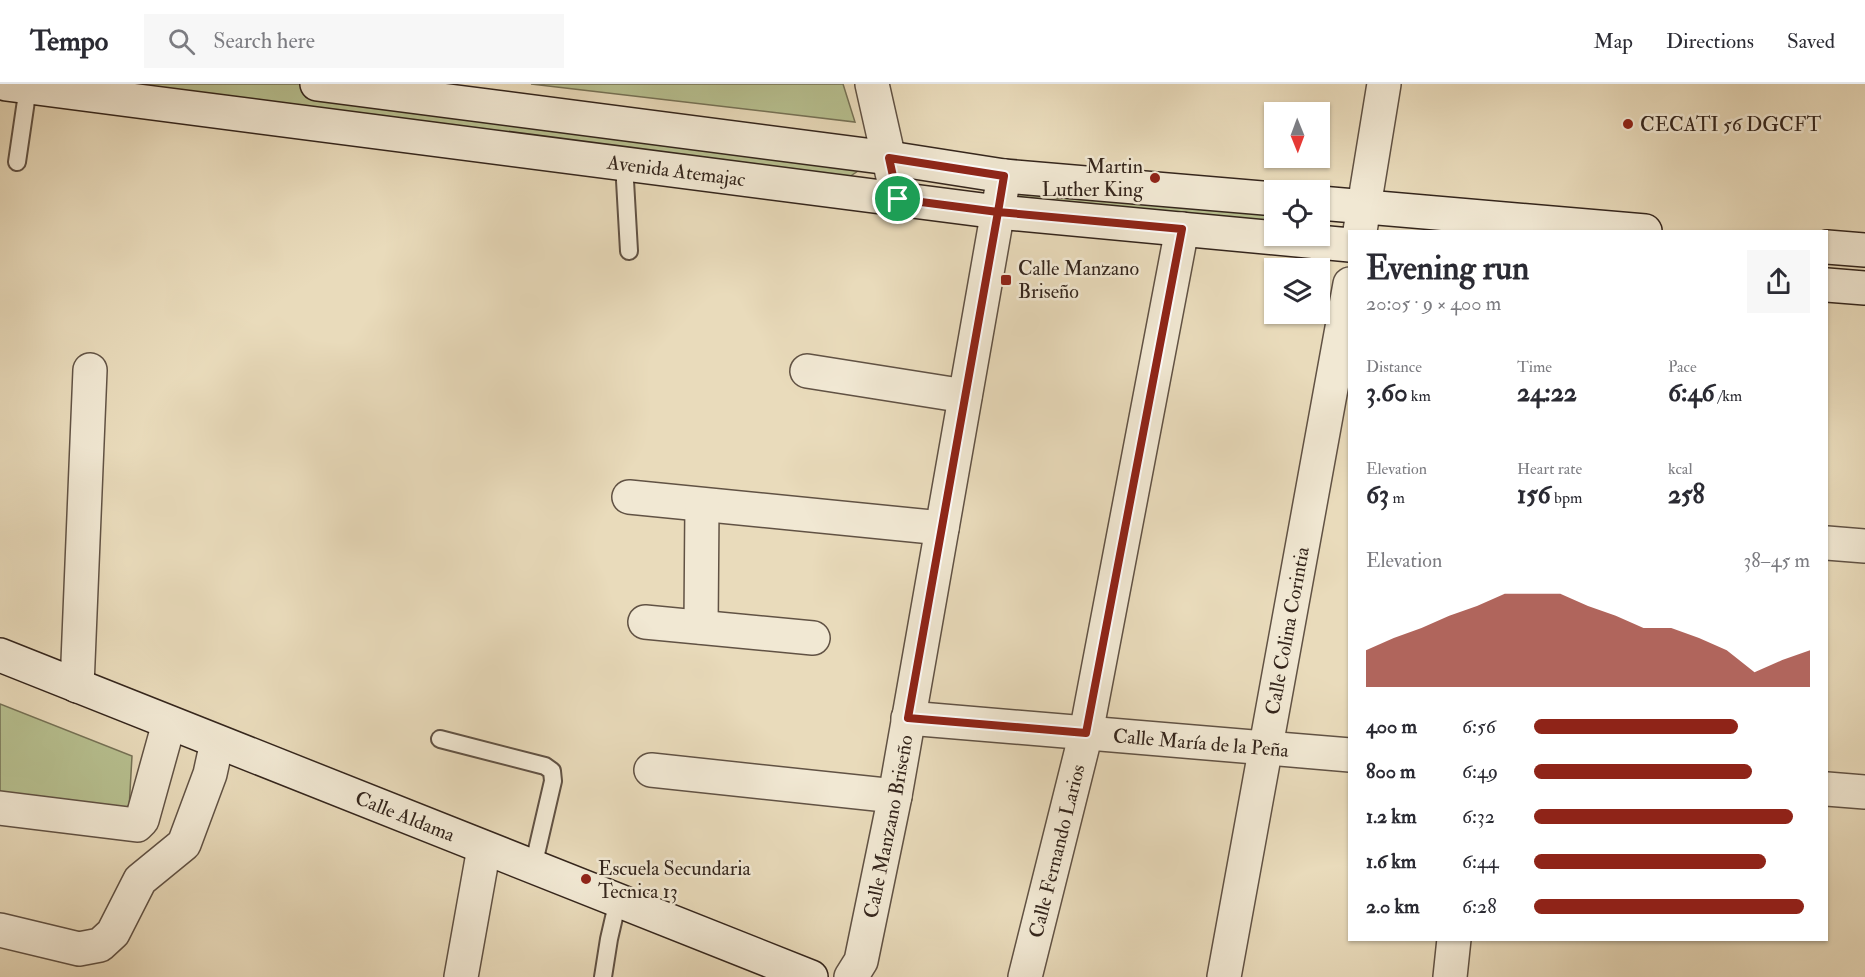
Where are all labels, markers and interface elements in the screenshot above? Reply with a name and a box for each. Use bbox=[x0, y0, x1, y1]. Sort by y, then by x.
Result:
search box bbox=[144, 14, 564, 68]
text: Tempo bbox=[30, 24, 108, 59]
icon: search bbox=[165, 25, 198, 58]
text: Search here bbox=[213, 27, 315, 55]
text: Map bbox=[1593, 28, 1633, 55]
text: Directions bbox=[1666, 28, 1754, 55]
text: Saved bbox=[1787, 28, 1835, 55]
north arrow bbox=[1264, 102, 1330, 168]
map controls bbox=[1264, 102, 1330, 324]
place label: CECATI 56 DGCFT bbox=[1640, 112, 1822, 137]
marker: CECATI 56 DGCFT bbox=[1621, 117, 1635, 131]
street label: Avenida Atemajac bbox=[605, 150, 747, 192]
place label: Martin Luther King bbox=[1042, 154, 1144, 202]
marker: Martin Luther King bbox=[1148, 171, 1162, 185]
pin bbox=[872, 173, 923, 224]
button: locate bbox=[1264, 180, 1330, 246]
icon: arrive bbox=[881, 182, 914, 215]
text: Evening run bbox=[1366, 248, 1529, 289]
button: share bbox=[1747, 250, 1810, 313]
place label: Calle Manzano Briseño bbox=[1018, 256, 1139, 304]
button: layers bbox=[1264, 258, 1330, 324]
marker: Calle Manzano Briseño bbox=[999, 273, 1013, 287]
text: 20:05 · 9 × 400 m bbox=[1366, 291, 1501, 316]
text: Distance bbox=[1366, 357, 1422, 377]
text: Time bbox=[1517, 357, 1552, 377]
text: Pace bbox=[1668, 357, 1697, 377]
text: 3.60 bbox=[1366, 377, 1407, 409]
text: 24:22 bbox=[1517, 377, 1577, 409]
text: 6:46 bbox=[1668, 377, 1715, 409]
text: km bbox=[1407, 386, 1431, 406]
text: /km bbox=[1715, 386, 1742, 406]
text: Elevation bbox=[1366, 459, 1427, 479]
text: Heart rate bbox=[1517, 459, 1582, 479]
text: kcal bbox=[1668, 459, 1693, 479]
text: 63 bbox=[1366, 479, 1389, 511]
text: 156 bbox=[1517, 479, 1551, 511]
text: 258 bbox=[1668, 479, 1705, 511]
text: m bbox=[1389, 488, 1405, 508]
text: bpm bbox=[1551, 488, 1582, 508]
street label: Calle Colina Corintia bbox=[1260, 544, 1315, 717]
text: Elevation bbox=[1366, 548, 1442, 573]
text: 38–45 m bbox=[1744, 548, 1810, 573]
text: 400 m bbox=[1366, 714, 1417, 739]
text: 6:56 bbox=[1462, 714, 1496, 739]
street label: Calle María de la Peña bbox=[1112, 723, 1291, 763]
street label: Calle Manzano Briseño bbox=[858, 733, 919, 921]
text: 800 m bbox=[1366, 759, 1416, 784]
text: 6:49 bbox=[1462, 759, 1498, 784]
street label: Calle Fernando Larios bbox=[1023, 762, 1091, 940]
street label: Calle Aldama bbox=[352, 785, 459, 848]
text: 1.2 km bbox=[1366, 804, 1416, 829]
text: 6:32 bbox=[1462, 804, 1495, 829]
text: 1.6 km bbox=[1366, 849, 1416, 874]
text: 6:44 bbox=[1462, 849, 1499, 874]
place label: Escuela Secundaria Tecnica 13 bbox=[598, 856, 752, 904]
marker: Escuela Secundaria Tecnica 13 bbox=[579, 872, 593, 886]
text: 2.0 km bbox=[1366, 894, 1420, 919]
text: 6:28 bbox=[1462, 894, 1497, 919]

